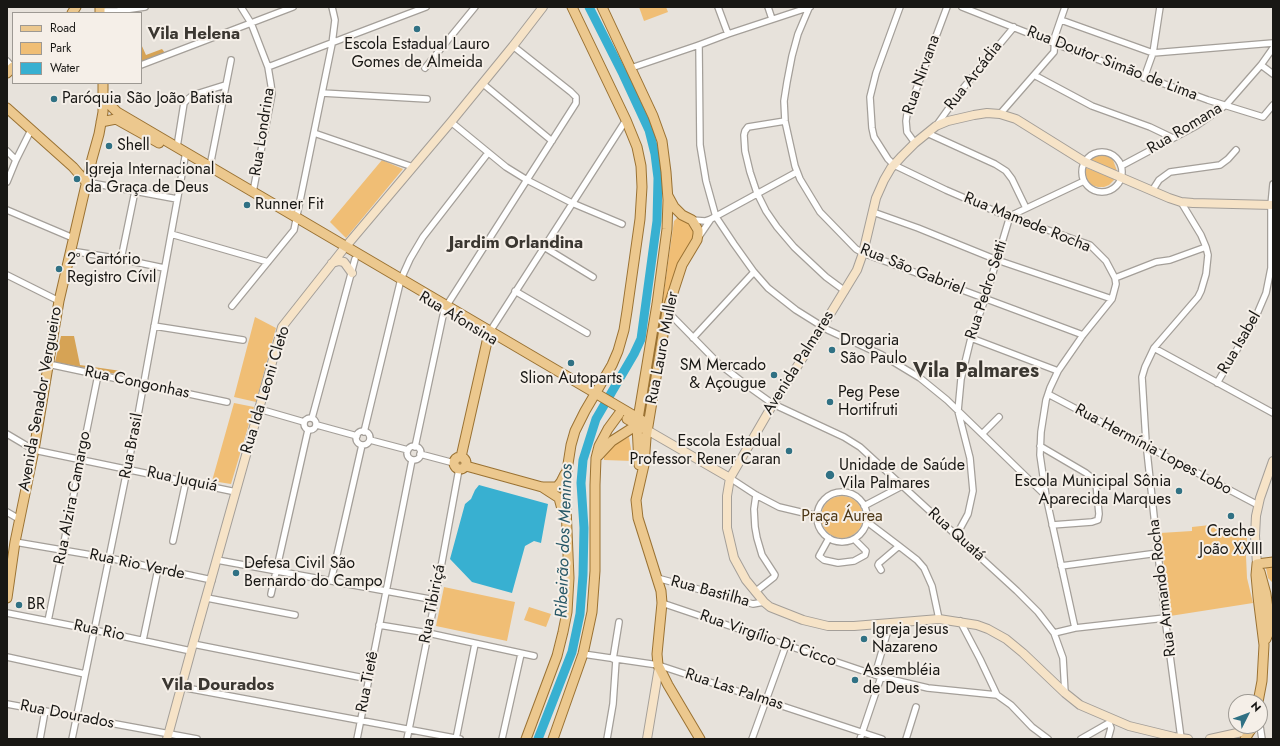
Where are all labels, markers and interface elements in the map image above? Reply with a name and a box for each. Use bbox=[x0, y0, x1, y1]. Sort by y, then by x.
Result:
legend bbox=[12, 12, 142, 84]
text: Road bbox=[50, 19, 76, 37]
street label: Rua Doutor Simão de Lima bbox=[1024, 23, 1200, 105]
marker: Escola Estadual Lauro Gomes de Almeida bbox=[412, 24, 422, 34]
district label: Vila Helena bbox=[148, 25, 240, 45]
street label: Rua Nirvana bbox=[899, 33, 945, 117]
place label: Escola Estadual Lauro Gomes de Almeida bbox=[344, 35, 490, 73]
street label: Rua Arcádia bbox=[941, 38, 1007, 114]
text: Park bbox=[50, 39, 71, 57]
text: Water bbox=[50, 59, 80, 77]
street label: Rua Londrina bbox=[247, 87, 279, 177]
place label: Paróquia São João Batista bbox=[62, 89, 233, 109]
marker: Paróquia São João Batista bbox=[49, 94, 59, 104]
street label: Rua Romana bbox=[1144, 99, 1226, 159]
place label: Shell bbox=[117, 136, 150, 156]
marker: Shell bbox=[104, 141, 114, 151]
place label: Igreja Internacional da Graça de Deus bbox=[85, 160, 214, 198]
marker: Igreja Internacional da Graça de Deus bbox=[72, 174, 82, 184]
street label: Rua Mamede Rocha bbox=[961, 189, 1093, 257]
place label: Runner Fit bbox=[255, 195, 324, 215]
marker: Runner Fit bbox=[242, 200, 252, 210]
district label: Jardim Orlandina bbox=[449, 234, 583, 254]
street label: Rua Pedro Setti bbox=[962, 238, 1012, 342]
street label: Rua São Gabriel bbox=[857, 240, 967, 300]
place label: 2º Cartório Registro Cívil bbox=[67, 250, 157, 288]
marker: 2º Cartório Registro Cívil bbox=[54, 264, 64, 274]
street label: Rua Afonsina bbox=[415, 288, 501, 350]
street label: Rua Lauro Muller bbox=[643, 290, 683, 406]
street label: Avenida Senador Vergueiro bbox=[15, 305, 67, 493]
street label: Avenida Palmares bbox=[759, 308, 839, 418]
street label: Rua Isabel bbox=[1214, 308, 1266, 378]
street label: Rua Ida Leoni Cleto bbox=[237, 324, 295, 456]
place label: Drogaria São Paulo bbox=[840, 331, 907, 369]
marker: Drogaria São Paulo bbox=[827, 345, 837, 355]
place label: SM Mercado & Açougue bbox=[680, 356, 766, 394]
marker: Slion Autoparts bbox=[566, 358, 576, 368]
district label: Vila Palmares bbox=[913, 360, 1039, 384]
street label: Rua Congonhas bbox=[83, 363, 191, 403]
place label: Slion Autoparts bbox=[520, 369, 622, 389]
marker: SM Mercado & Açougue bbox=[769, 370, 779, 380]
place label: Peg Pese Hortifruti bbox=[838, 383, 900, 421]
marker: Peg Pese Hortifruti bbox=[825, 397, 835, 407]
street label: Rua Hermínia Lopes Lobo bbox=[1071, 400, 1235, 500]
street label: Rua Brasil bbox=[116, 412, 148, 480]
street label: Rua Alzira Camargo bbox=[51, 430, 95, 566]
place label: Escola Estadual Professor Rener Caran bbox=[629, 432, 781, 470]
marker: Escola Estadual Professor Rener Caran bbox=[784, 446, 794, 456]
place label: Unidade de Saúde Vila Palmares bbox=[839, 456, 965, 494]
street label: Rua Juquiá bbox=[145, 463, 219, 497]
water label: Ribeirão dos Meninos bbox=[552, 464, 578, 618]
marker: Unidade de Saúde Vila Palmares bbox=[824, 469, 836, 481]
place label: Escola Municipal Sônia Aparecida Marques bbox=[1014, 472, 1171, 510]
marker: Escola Municipal Sônia Aparecida Marques bbox=[1174, 486, 1184, 496]
street label: Rua Quatá bbox=[923, 504, 989, 566]
park label: Praça Áurea bbox=[801, 507, 883, 527]
marker: Creche João XXIII bbox=[1226, 511, 1236, 521]
street label: Rua Armando Rocha bbox=[1145, 518, 1181, 658]
place label: Creche João XXIII bbox=[1199, 522, 1263, 560]
street label: Rua Rio Verde bbox=[88, 546, 186, 584]
place label: Defesa Civil São Bernardo do Campo bbox=[244, 554, 383, 592]
street label: Rua Tibiriçá bbox=[416, 563, 450, 645]
marker: Defesa Civil São Bernardo do Campo bbox=[231, 568, 241, 578]
street label: Rua Bastilha bbox=[669, 572, 751, 612]
place label: BR bbox=[27, 595, 45, 615]
marker: BR bbox=[14, 600, 24, 610]
street label: Rua Virgílio Di Cicco bbox=[697, 607, 839, 671]
street label: Rua Rio bbox=[72, 616, 126, 646]
place label: Igreja Jesus Nazareno bbox=[872, 620, 948, 658]
marker: Igreja Jesus Nazareno bbox=[859, 634, 869, 644]
street label: Rua Tietê bbox=[353, 650, 383, 714]
place label: Assembléia de Deus bbox=[863, 661, 940, 699]
street label: Rua Las Palmas bbox=[682, 665, 786, 715]
marker: Assembléia de Deus bbox=[850, 675, 860, 685]
district label: Vila Dourados bbox=[162, 676, 274, 696]
north arrow bbox=[1228, 694, 1268, 734]
street label: Rua Dourados bbox=[18, 696, 116, 734]
text: N bbox=[1247, 698, 1265, 715]

